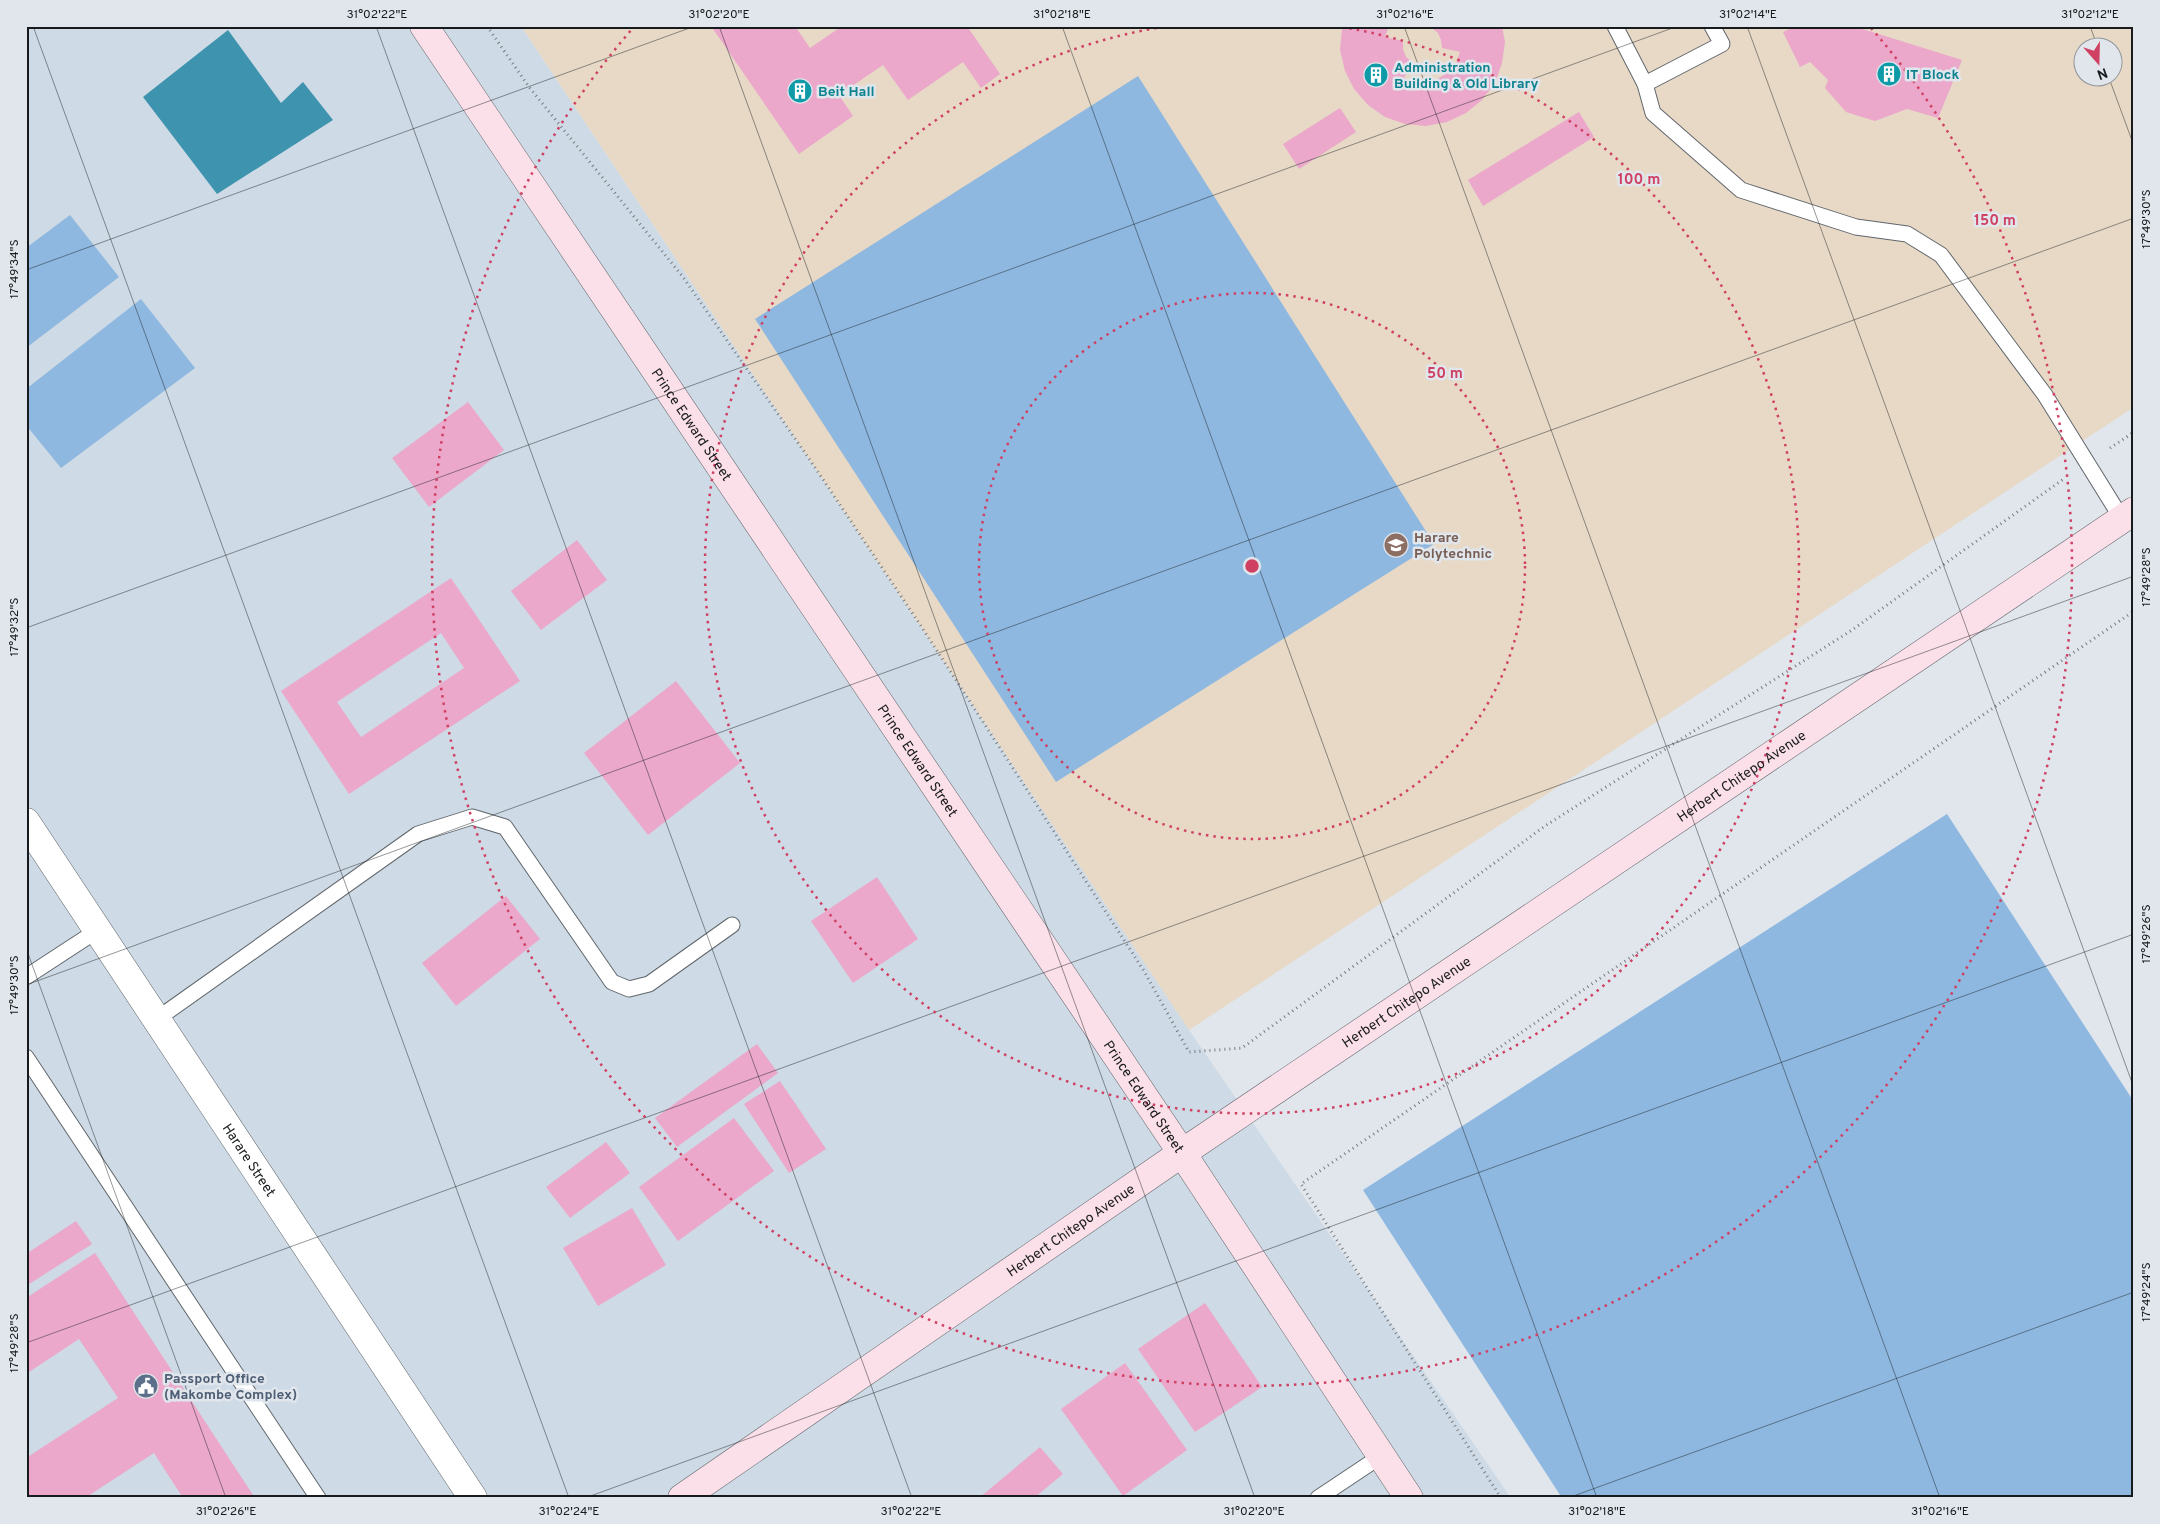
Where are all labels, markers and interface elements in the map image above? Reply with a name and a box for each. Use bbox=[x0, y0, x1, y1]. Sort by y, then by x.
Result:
text: 31°02'22"E bbox=[347, 7, 407, 23]
text: 31°02'20"E bbox=[688, 7, 750, 23]
text: 31°02'18"E bbox=[1033, 7, 1091, 23]
text: 31°02'16"E bbox=[1376, 7, 1434, 23]
text: 31°02'14"E bbox=[1719, 7, 1777, 23]
text: 31°02'12"E bbox=[2061, 7, 2119, 23]
north arrow bbox=[2072, 38, 2122, 88]
place label: Administration Building & Old Library bbox=[1394, 60, 1539, 93]
building icon: IT Block bbox=[1876, 61, 1902, 87]
building icon: Administration Building & Old Library bbox=[1363, 62, 1389, 88]
text: N bbox=[2094, 63, 2110, 83]
place label: IT Block bbox=[1906, 67, 1959, 84]
building icon: Beit Hall bbox=[787, 78, 813, 104]
place label: Beit Hall bbox=[818, 84, 875, 101]
text: 100 m bbox=[1618, 171, 1660, 190]
text: 17°49'30"S bbox=[2139, 189, 2155, 249]
text: 150 m bbox=[1974, 212, 2016, 231]
text: 17°49'34"S bbox=[7, 239, 23, 299]
text: 50 m bbox=[1427, 365, 1463, 384]
street label: Prince Edward Street bbox=[647, 366, 735, 485]
place label: Harare Polytechnic bbox=[1414, 530, 1492, 563]
school or university icon: Harare Polytechnic bbox=[1383, 532, 1409, 558]
text: 17°49'28"S bbox=[2139, 547, 2155, 607]
centre of rings bbox=[1243, 557, 1261, 575]
text: 17°49'32"S bbox=[7, 598, 23, 656]
street label: Prince Edward Street bbox=[873, 702, 961, 821]
street label: Herbert Chitepo Avenue bbox=[1674, 728, 1810, 827]
text: 17°49'26"S bbox=[2139, 904, 2155, 964]
street label: Herbert Chitepo Avenue bbox=[1339, 953, 1475, 1052]
text: 17°49'30"S bbox=[7, 955, 23, 1015]
street label: Prince Edward Street bbox=[1099, 1038, 1187, 1157]
street label: Harare Street bbox=[218, 1121, 278, 1200]
street label: Herbert Chitepo Avenue bbox=[1004, 1181, 1139, 1281]
text: 17°49'24"S bbox=[2139, 1262, 2155, 1322]
text: 17°49'28"S bbox=[7, 1313, 23, 1373]
place label: Passport Office (Makombe Complex) bbox=[164, 1371, 297, 1404]
public building icon: Passport Office (Makombe Complex) bbox=[133, 1373, 159, 1399]
text: 31°02'26"E bbox=[196, 1504, 256, 1520]
text: 31°02'24"E bbox=[539, 1504, 599, 1520]
text: 31°02'22"E bbox=[881, 1504, 941, 1520]
text: 31°02'20"E bbox=[1223, 1504, 1285, 1520]
text: 31°02'18"E bbox=[1568, 1504, 1626, 1520]
text: 31°02'16"E bbox=[1911, 1504, 1969, 1520]

